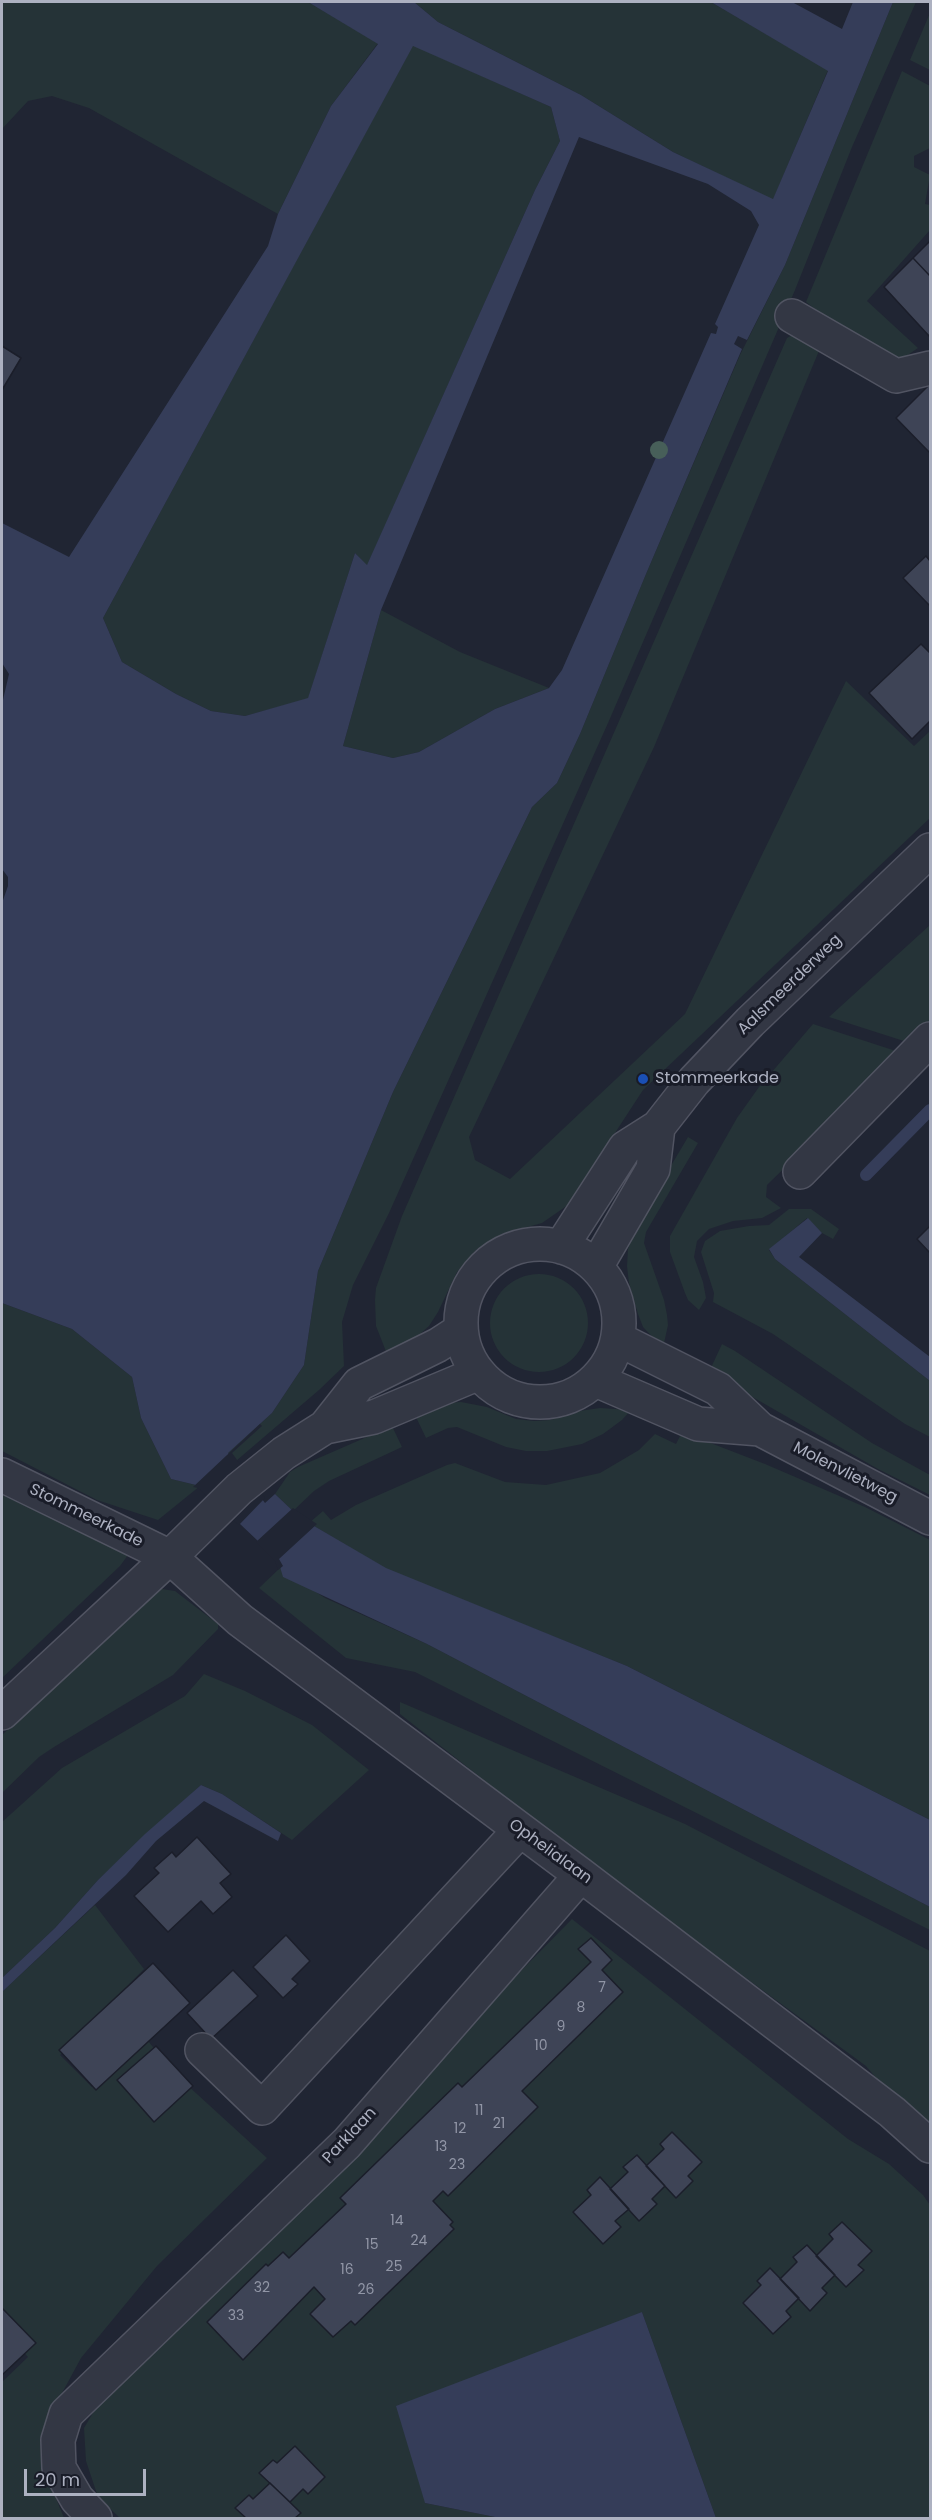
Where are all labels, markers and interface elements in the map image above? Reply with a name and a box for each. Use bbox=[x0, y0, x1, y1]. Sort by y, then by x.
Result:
street label: Aalsmeerderweg bbox=[734, 931, 846, 1039]
place label: Stommeerkade bbox=[655, 1069, 779, 1089]
marker: Stommeerkade bbox=[636, 1072, 650, 1086]
street label: Molenvlietweg bbox=[790, 1438, 900, 1508]
street label: Stommeerkade bbox=[26, 1480, 146, 1552]
street label: Ophelialaan bbox=[505, 1815, 595, 1889]
house number: 7 bbox=[598, 1980, 606, 1996]
house number: 8 bbox=[577, 2000, 585, 2016]
house number: 9 bbox=[557, 2019, 565, 2035]
house number: 10 bbox=[534, 2038, 548, 2054]
house number: 11 bbox=[475, 2103, 483, 2119]
street label: Parklaan bbox=[319, 2104, 381, 2168]
house number: 21 bbox=[493, 2116, 505, 2132]
house number: 12 bbox=[454, 2121, 466, 2137]
house number: 13 bbox=[435, 2139, 447, 2155]
house number: 23 bbox=[449, 2157, 465, 2173]
house number: 14 bbox=[390, 2213, 404, 2229]
house number: 24 bbox=[411, 2233, 427, 2249]
house number: 15 bbox=[365, 2237, 379, 2253]
house number: 25 bbox=[386, 2259, 402, 2275]
house number: 16 bbox=[340, 2262, 354, 2278]
house number: 32 bbox=[254, 2280, 270, 2296]
house number: 26 bbox=[358, 2282, 374, 2298]
house number: 33 bbox=[228, 2308, 244, 2324]
scale bar bbox=[27, 2457, 148, 2495]
text: 20 m bbox=[35, 2467, 80, 2492]

